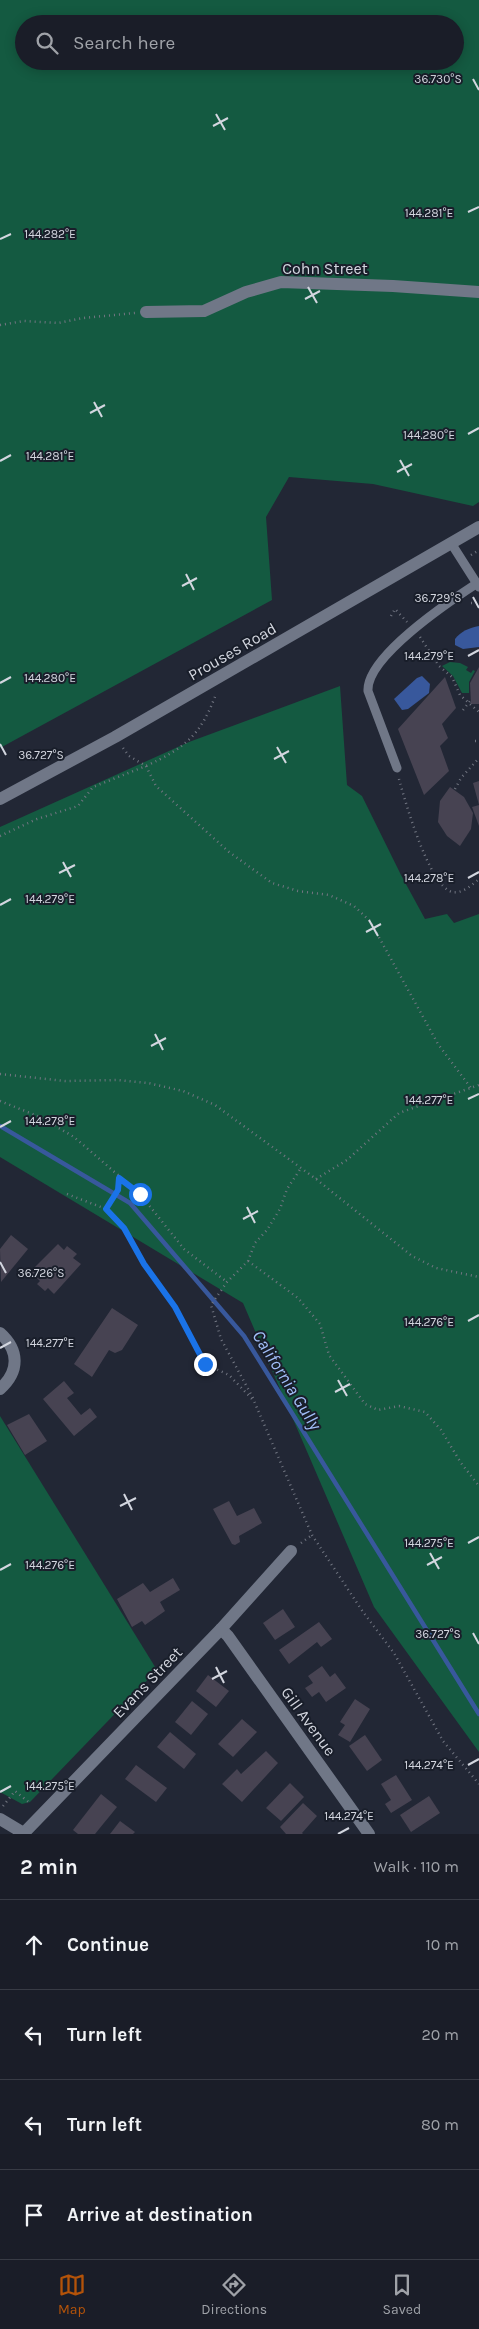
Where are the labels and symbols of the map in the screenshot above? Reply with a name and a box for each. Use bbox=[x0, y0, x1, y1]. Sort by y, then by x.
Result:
text: 36.730°S bbox=[414, 72, 462, 86]
text: 144.281°E bbox=[405, 206, 453, 220]
text: 144.282°E bbox=[24, 227, 76, 241]
street label: Cohn Street bbox=[282, 259, 368, 278]
text: 144.280°E bbox=[403, 428, 455, 442]
text: 144.281°E bbox=[26, 449, 74, 463]
text: 36.729°S bbox=[415, 591, 462, 605]
street label: Prouses Road bbox=[185, 619, 280, 684]
text: 144.279°E bbox=[404, 649, 454, 663]
text: 144.280°E bbox=[24, 671, 76, 685]
text: 36.727°S bbox=[18, 748, 64, 762]
text: 144.278°E bbox=[404, 871, 454, 885]
text: 144.279°E bbox=[25, 892, 75, 906]
text: 144.277°E bbox=[405, 1093, 453, 1107]
text: 144.278°E bbox=[25, 1114, 75, 1128]
route start bbox=[129, 1183, 152, 1206]
text: 36.726°S bbox=[18, 1266, 64, 1280]
text: 144.276°E bbox=[404, 1315, 454, 1329]
water label: California Gully bbox=[248, 1326, 327, 1435]
text: 144.277°E bbox=[26, 1336, 74, 1350]
route end bbox=[194, 1353, 217, 1376]
text: 144.275°E bbox=[404, 1536, 454, 1550]
text: 144.276°E bbox=[25, 1558, 75, 1572]
text: 36.727°S bbox=[415, 1627, 461, 1641]
street label: Evans Street bbox=[109, 1643, 186, 1722]
street label: Gill Avenue bbox=[277, 1683, 340, 1759]
text: 144.274°E bbox=[404, 1758, 454, 1772]
text: 144.275°E bbox=[25, 1779, 75, 1793]
text: 144.274°E bbox=[324, 1809, 374, 1823]

